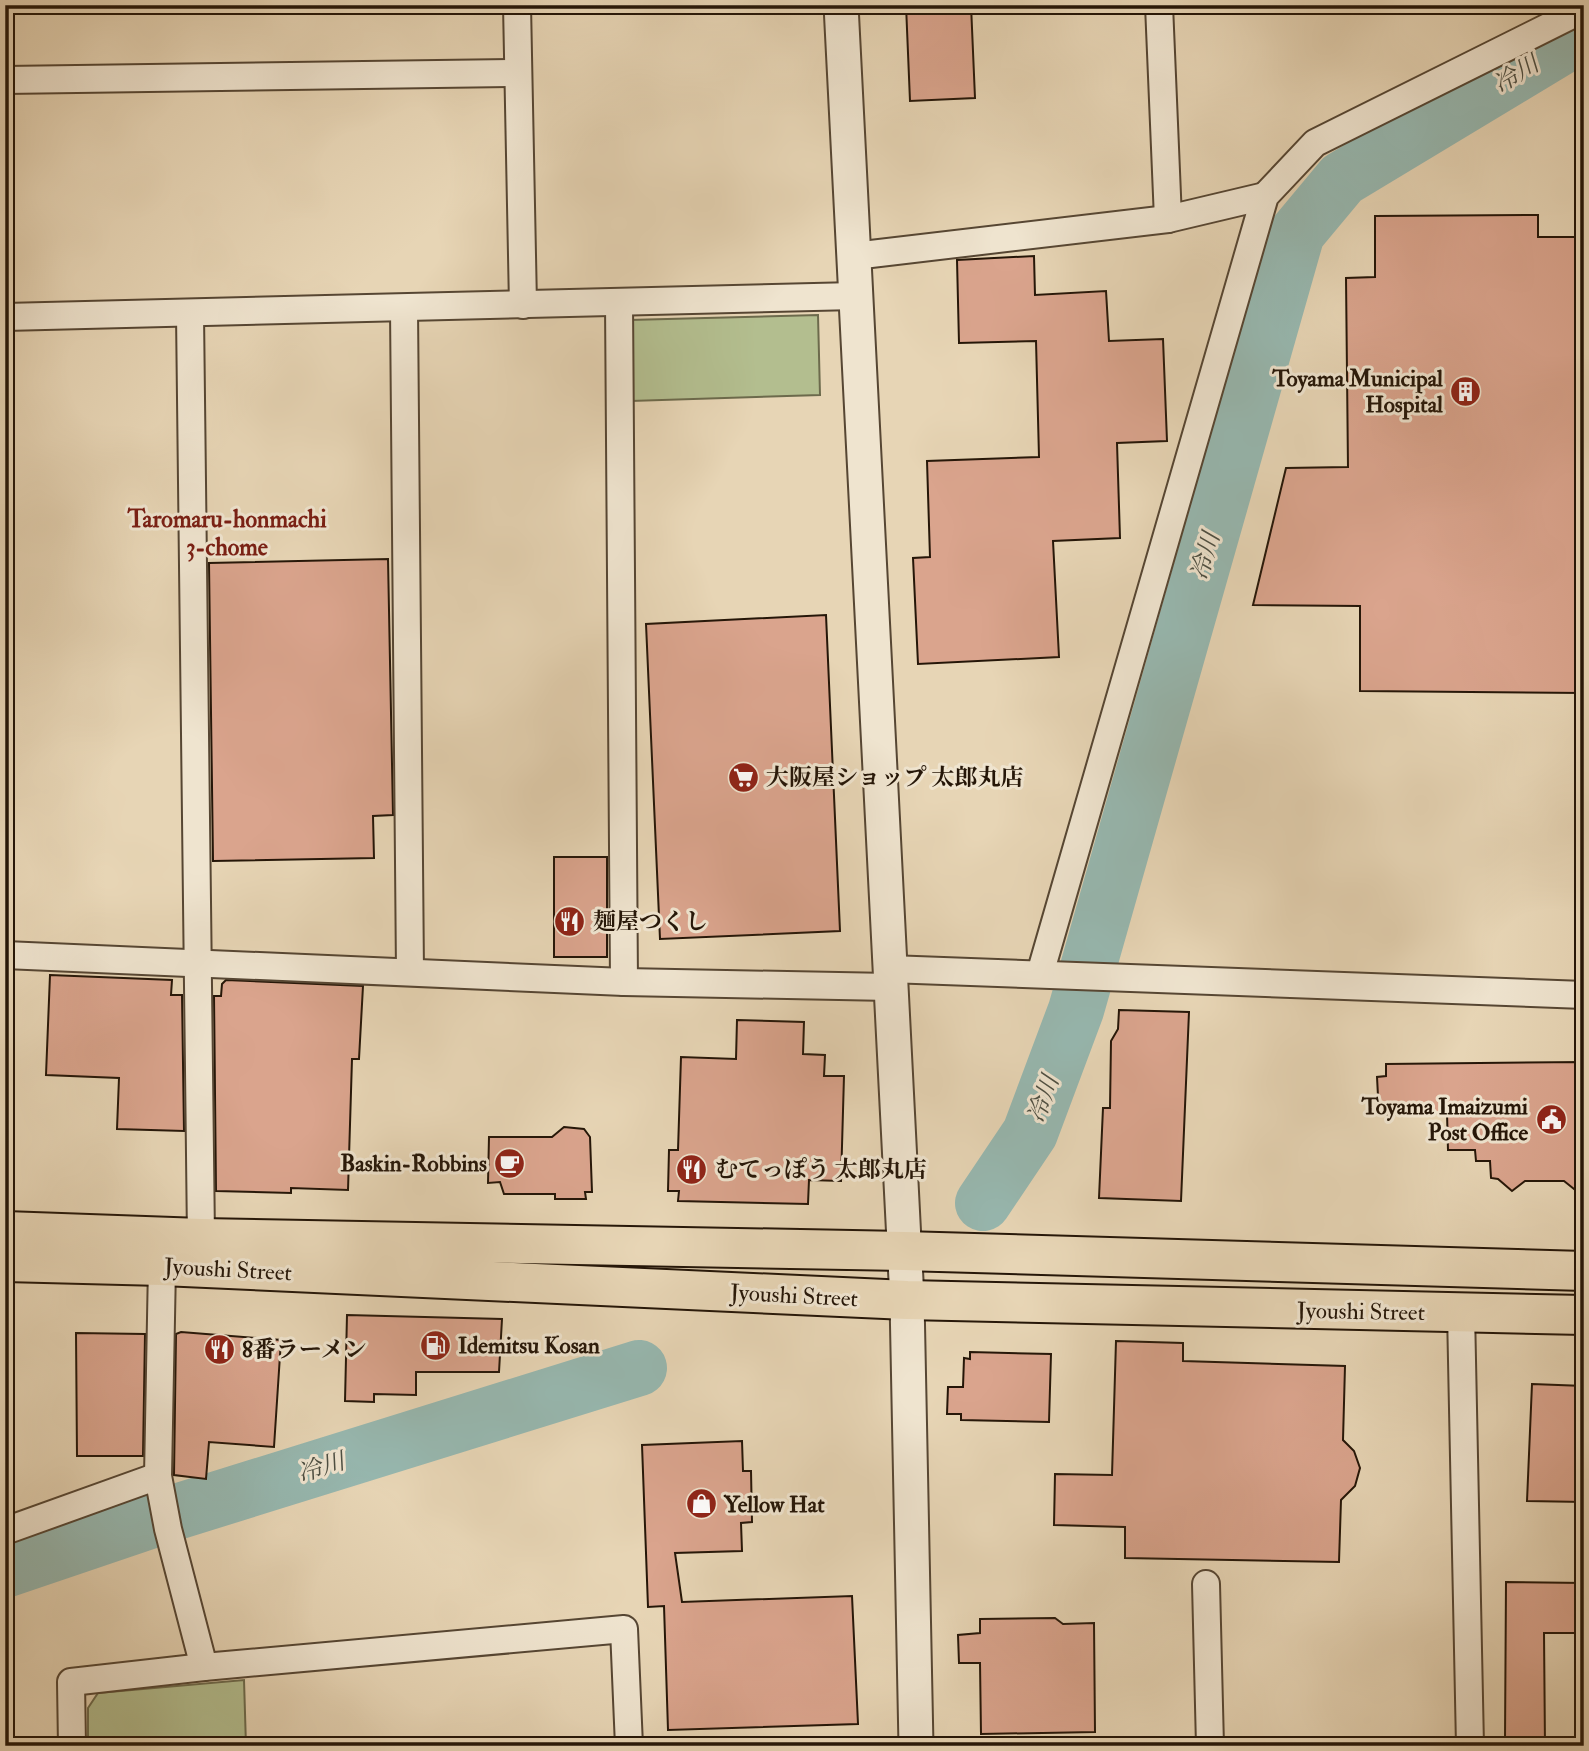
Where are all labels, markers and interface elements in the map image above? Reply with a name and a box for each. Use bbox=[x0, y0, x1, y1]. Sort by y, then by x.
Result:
water label: 冷川 bbox=[1488, 47, 1547, 100]
place label: Toyama Municipal Hospital bbox=[1271, 364, 1444, 420]
building icon: Toyama Municipal Hospital bbox=[1449, 374, 1483, 408]
district label: Taromaru-honmachi 3-chome bbox=[126, 504, 327, 563]
water label: 冷川 bbox=[1184, 526, 1228, 583]
supermarket icon: 大阪屋ショップ 太郎丸店 bbox=[726, 760, 760, 794]
place label: 大阪屋ショップ 太郎丸店 bbox=[766, 763, 1023, 792]
restaurant icon: 麺屋つくし bbox=[553, 904, 587, 938]
place label: 麺屋つくし bbox=[593, 907, 708, 936]
water label: 冷川 bbox=[1021, 1068, 1067, 1127]
place label: Toyama Imaizumi Post Office bbox=[1361, 1092, 1528, 1147]
public building icon: Toyama Imaizumi Post Office bbox=[1534, 1102, 1568, 1136]
cafe icon: Baskin-Robbins bbox=[493, 1146, 527, 1180]
place label: Baskin-Robbins bbox=[340, 1149, 487, 1178]
restaurant icon: むてっぽう 太郎丸店 bbox=[675, 1152, 709, 1186]
place label: むてっぽう 太郎丸店 bbox=[715, 1155, 927, 1184]
street label: Jyoushi Street bbox=[162, 1252, 293, 1287]
street label: Jyoushi Street bbox=[728, 1278, 859, 1313]
street label: Jyoushi Street bbox=[1296, 1296, 1425, 1327]
fuel station icon: Idemitsu Kosan bbox=[418, 1328, 452, 1362]
place label: Idemitsu Kosan bbox=[458, 1331, 600, 1360]
restaurant icon: 8番ラーメン bbox=[202, 1332, 236, 1366]
place label: 8番ラーメン bbox=[242, 1335, 367, 1364]
water label: 冷川 bbox=[294, 1445, 351, 1489]
shop icon: Yellow Hat bbox=[684, 1487, 718, 1521]
place label: Yellow Hat bbox=[723, 1490, 825, 1519]

